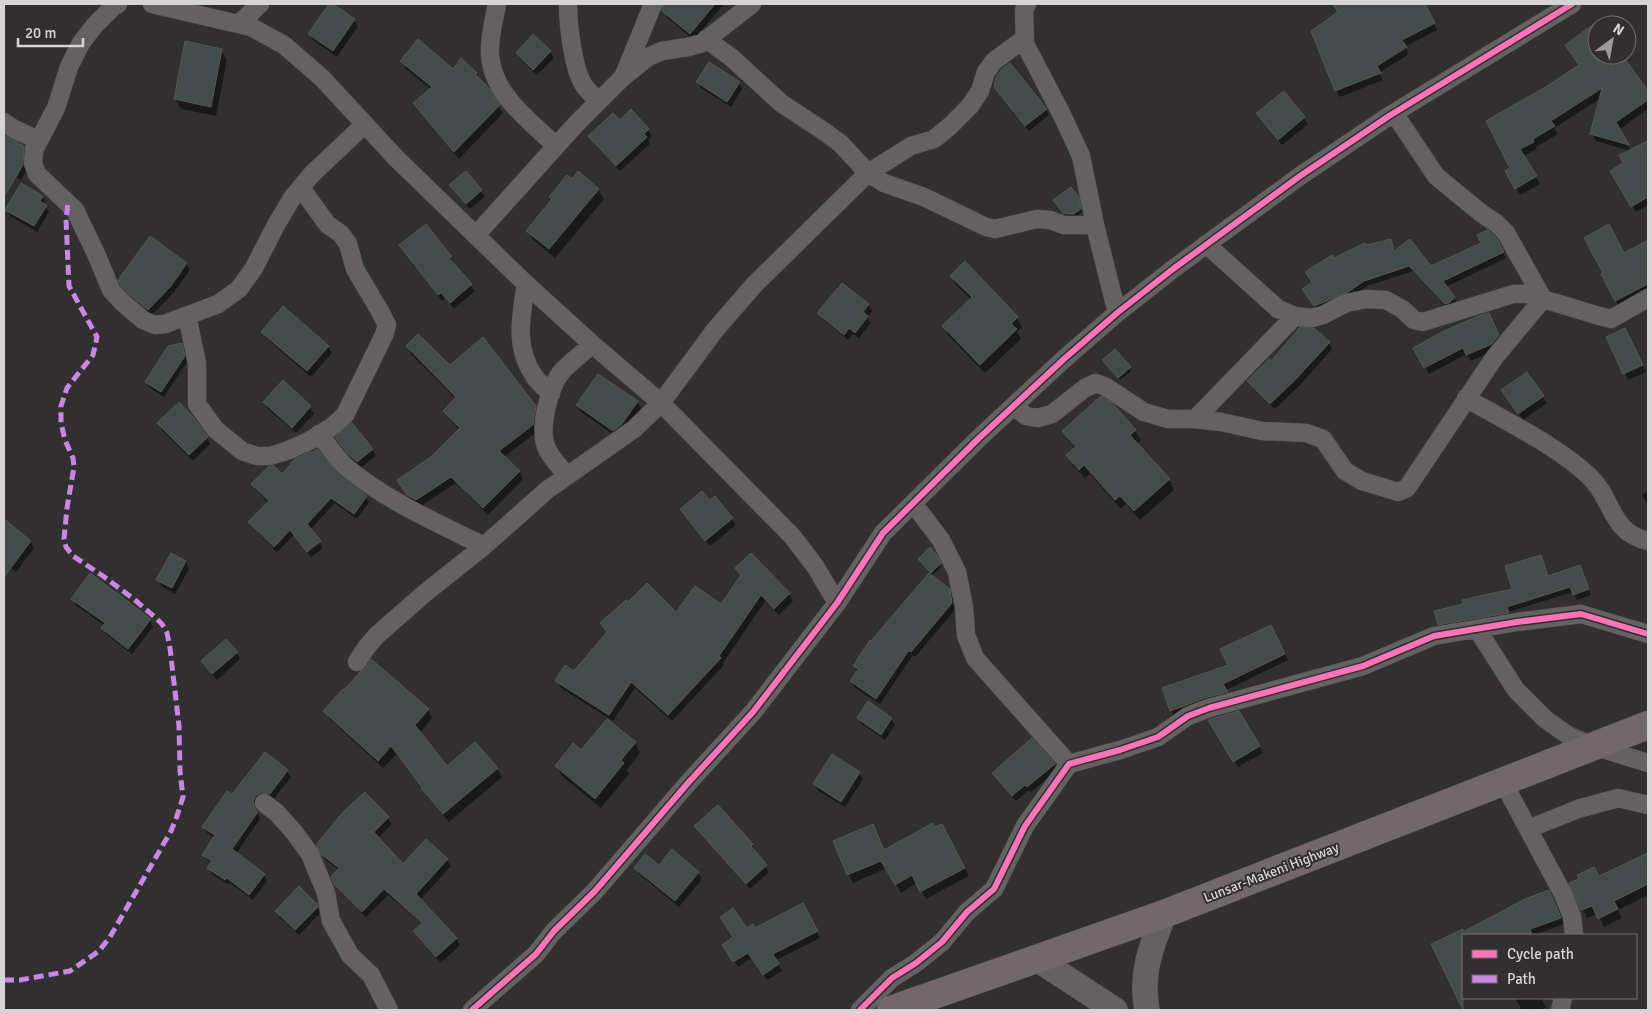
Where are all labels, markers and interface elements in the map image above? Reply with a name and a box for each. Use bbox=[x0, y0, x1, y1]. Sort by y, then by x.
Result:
scale bar bbox=[18, 15, 82, 47]
north arrow bbox=[1587, 15, 1637, 65]
text: N bbox=[1610, 20, 1627, 39]
text: 20 m bbox=[25, 24, 56, 42]
street label: Lunsar-Makeni Highway bbox=[1201, 839, 1342, 906]
legend bbox=[1462, 934, 1637, 999]
text: Cycle path bbox=[1507, 945, 1574, 963]
text: Path bbox=[1507, 970, 1536, 988]

